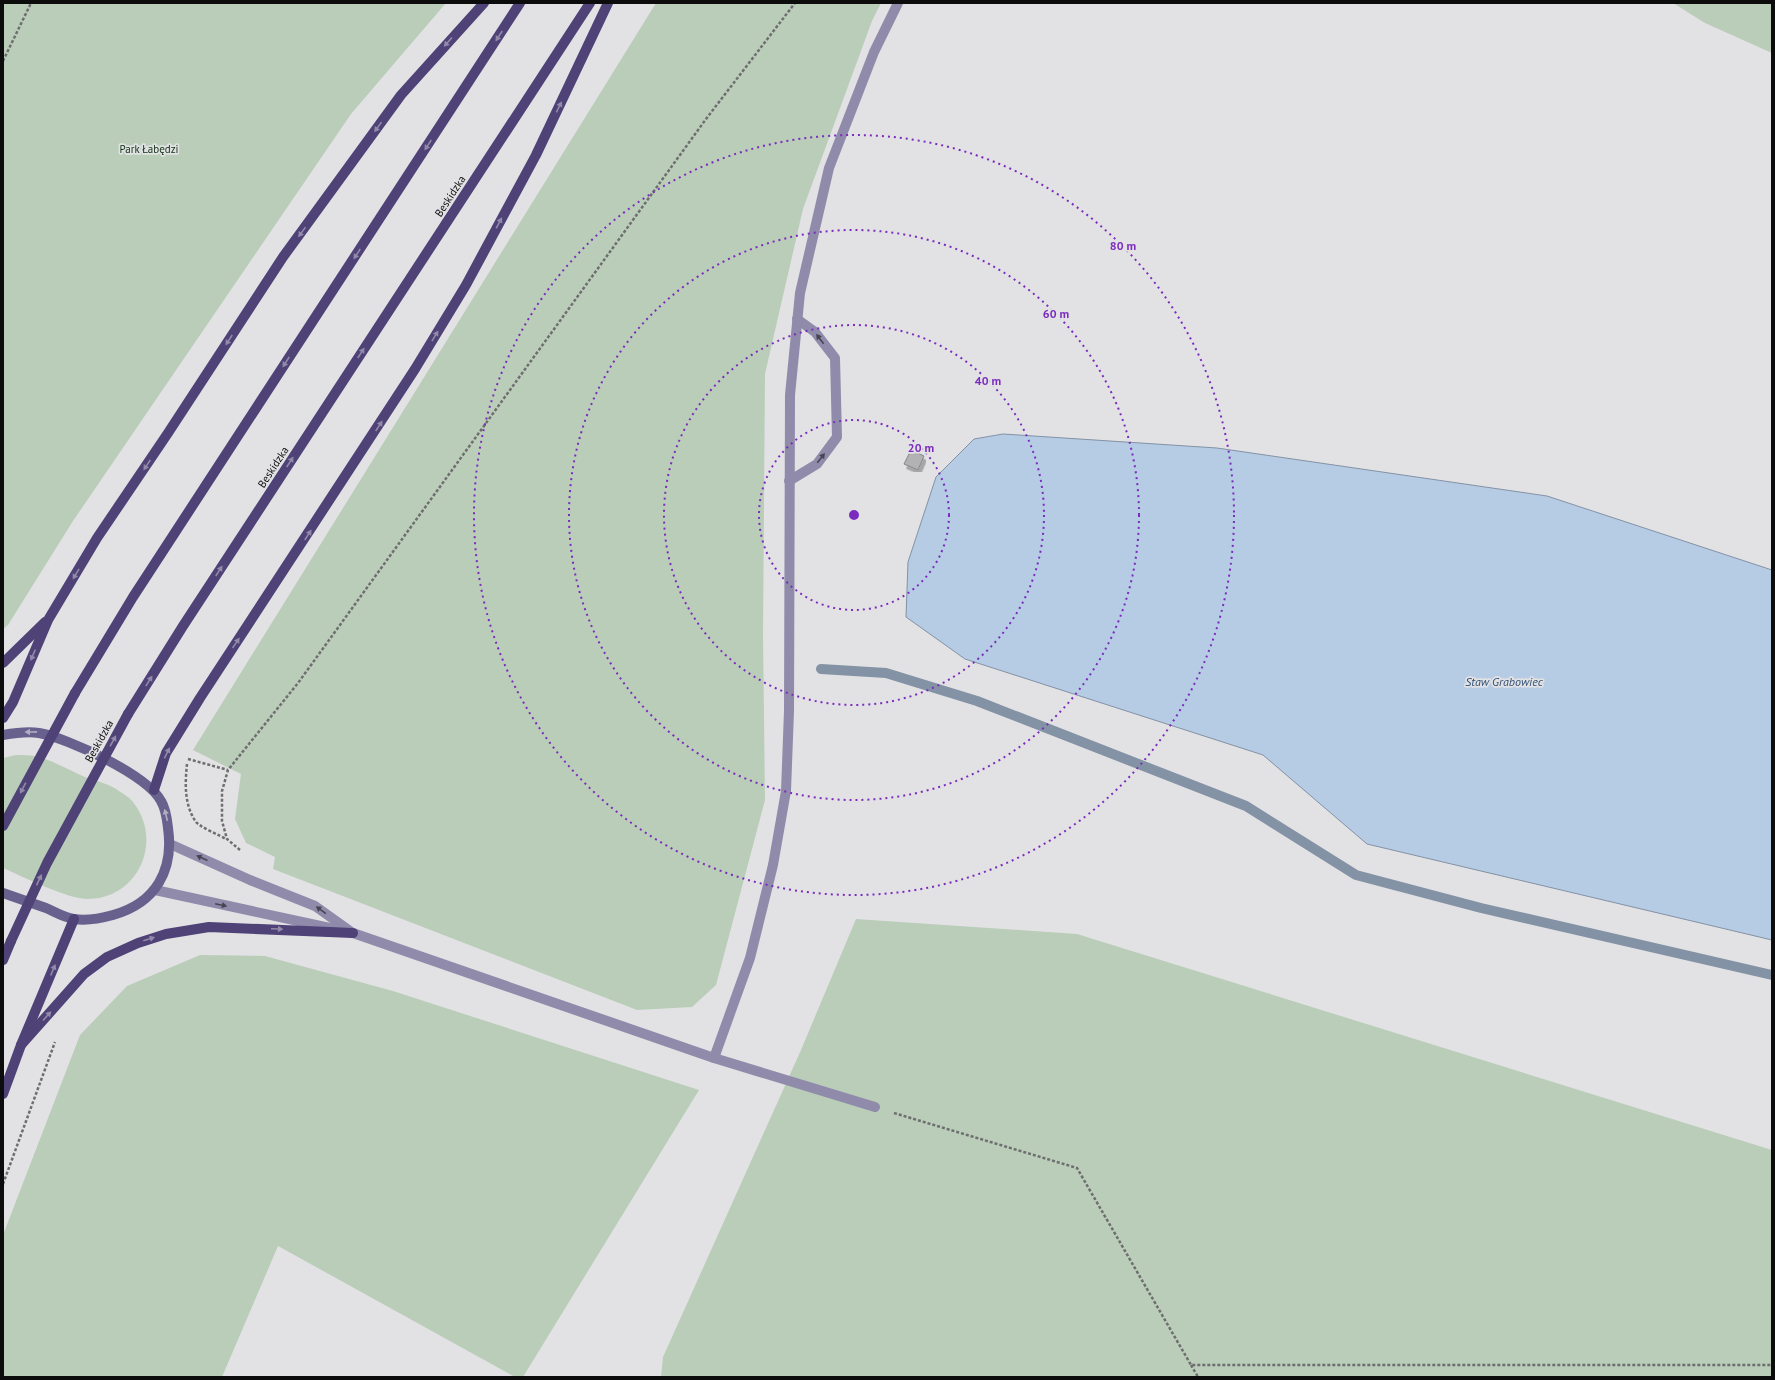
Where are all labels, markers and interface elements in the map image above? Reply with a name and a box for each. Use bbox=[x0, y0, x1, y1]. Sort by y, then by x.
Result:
one-way arrow bbox=[495, 31, 503, 41]
one-way arrow bbox=[444, 37, 453, 48]
one-way arrow bbox=[556, 102, 562, 113]
one-way arrow bbox=[374, 121, 382, 132]
one-way arrow bbox=[424, 140, 432, 150]
park label: Park Łabędzi bbox=[119, 142, 179, 156]
street label: Beskidzka bbox=[431, 173, 469, 219]
one-way arrow bbox=[496, 217, 503, 229]
one-way arrow bbox=[298, 227, 306, 237]
text: 80 m bbox=[1110, 238, 1136, 253]
one-way arrow bbox=[354, 248, 361, 259]
text: 60 m bbox=[1043, 306, 1069, 321]
one-way arrow bbox=[432, 330, 439, 342]
one-way arrow bbox=[816, 333, 824, 344]
one-way arrow bbox=[226, 334, 233, 346]
one-way arrow bbox=[357, 348, 365, 358]
one-way arrow bbox=[282, 357, 290, 368]
text: 40 m bbox=[975, 373, 1001, 388]
one-way arrow bbox=[375, 420, 382, 432]
text: 20 m bbox=[908, 440, 934, 455]
street label: Beskidzka bbox=[254, 444, 292, 490]
one-way arrow bbox=[816, 453, 825, 464]
one-way arrow bbox=[286, 457, 294, 467]
one-way arrow bbox=[143, 460, 151, 470]
centre of rings bbox=[847, 508, 861, 522]
one-way arrow bbox=[304, 529, 311, 541]
one-way arrow bbox=[215, 566, 223, 576]
one-way arrow bbox=[72, 568, 79, 580]
one-way arrow bbox=[232, 638, 240, 649]
one-way arrow bbox=[30, 650, 36, 661]
water label: Staw Grabowiec bbox=[1465, 674, 1544, 689]
one-way arrow bbox=[145, 676, 153, 686]
street label: Beskidzka bbox=[82, 717, 116, 765]
one-way arrow bbox=[25, 729, 37, 736]
one-way arrow bbox=[110, 735, 116, 747]
one-way arrow bbox=[164, 747, 170, 759]
one-way arrow bbox=[19, 783, 26, 794]
one-way arrow bbox=[162, 809, 168, 822]
one-way arrow bbox=[196, 855, 208, 861]
one-way arrow bbox=[36, 874, 42, 886]
one-way arrow bbox=[214, 902, 227, 908]
one-way arrow bbox=[316, 906, 327, 914]
one-way arrow bbox=[271, 926, 283, 933]
one-way arrow bbox=[143, 936, 155, 942]
one-way arrow bbox=[50, 965, 56, 976]
one-way arrow bbox=[43, 1011, 52, 1021]

